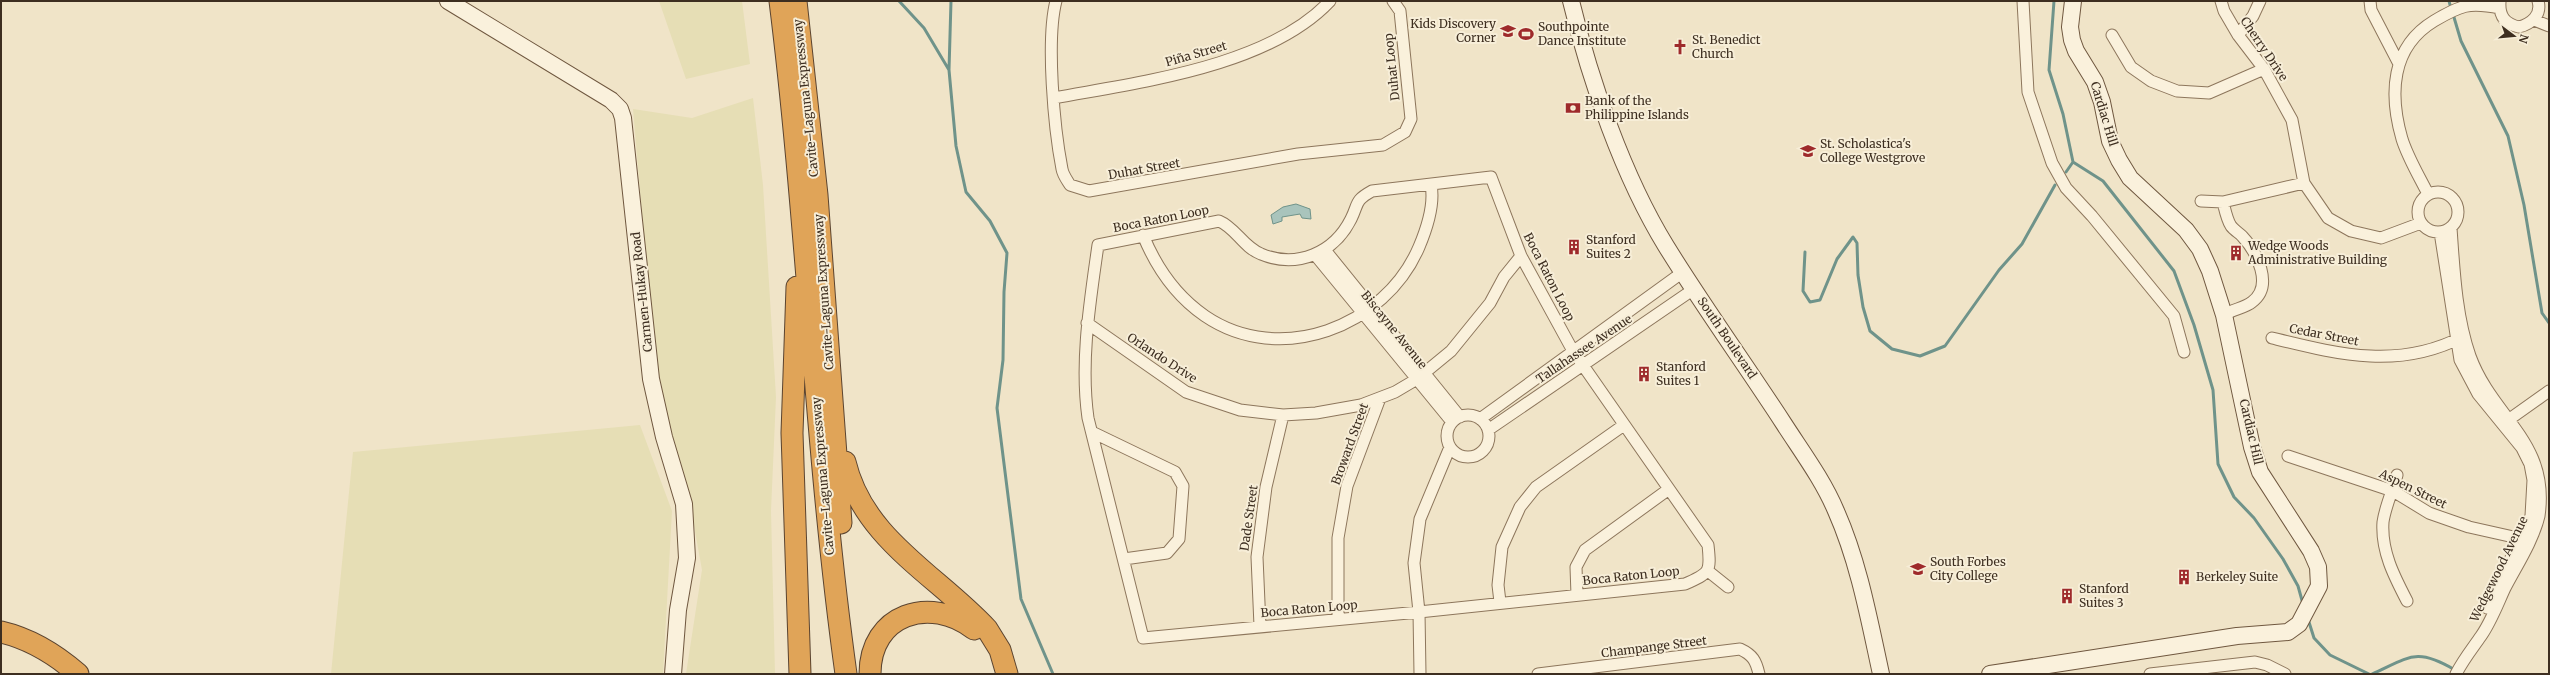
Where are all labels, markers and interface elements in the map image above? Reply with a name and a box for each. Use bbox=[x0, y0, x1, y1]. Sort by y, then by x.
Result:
street label: Cherry Drive bbox=[2238, 14, 2291, 84]
place label: Kids Discovery Corner bbox=[1410, 16, 1497, 45]
north arrow bbox=[2494, 16, 2534, 56]
street label: Cavite–Laguna Expressway bbox=[790, 18, 821, 178]
place label: Southpointe Dance Institute bbox=[1538, 19, 1626, 48]
school or university icon: Kids Discovery Corner bbox=[1499, 22, 1517, 40]
sports icon: Southpointe Dance Institute bbox=[1517, 25, 1535, 43]
place label: St. Benedict Church bbox=[1692, 32, 1761, 61]
street label: Duhat Loop bbox=[1381, 33, 1402, 101]
text: N bbox=[2516, 33, 2532, 45]
street label: Piña Street bbox=[1163, 38, 1229, 69]
church icon: St. Benedict Church bbox=[1671, 38, 1689, 56]
street label: Cardiac Hill bbox=[2088, 80, 2121, 148]
place label: Bank of the Philippine Islands bbox=[1585, 93, 1689, 122]
bank icon: Bank of the Philippine Islands bbox=[1564, 99, 1582, 117]
place label: St. Scholastica's College Westgrove bbox=[1820, 136, 1925, 165]
school or university icon: St. Scholastica's College Westgrove bbox=[1799, 142, 1817, 160]
street label: Duhat Street bbox=[1107, 155, 1181, 182]
street label: Boca Raton Loop bbox=[1112, 202, 1210, 235]
street label: Cavite-Laguna Expressway bbox=[811, 214, 836, 370]
street label: Boca Raton Loop bbox=[1521, 230, 1578, 324]
street label: Carmen-Hukay Road bbox=[628, 231, 655, 353]
place label: Stanford Suites 2 bbox=[1586, 232, 1636, 261]
building icon: Stanford Suites 2 bbox=[1565, 238, 1583, 256]
place label: Wedge Woods Administrative Building bbox=[2247, 238, 2388, 267]
building icon: Wedge Woods Administrative Building bbox=[2227, 244, 2245, 262]
street label: Biscayne Avenue bbox=[1358, 288, 1431, 372]
street label: South Boulevard bbox=[1695, 294, 1760, 381]
street label: Tallahassee Avenue bbox=[1533, 311, 1635, 386]
street label: Cedar Street bbox=[2288, 320, 2360, 349]
street label: Orlando Drive bbox=[1125, 329, 1200, 386]
place label: Stanford Suites 1 bbox=[1656, 359, 1706, 388]
building icon: Stanford Suites 1 bbox=[1635, 365, 1653, 383]
street label: Cavite–Laguna Expressway bbox=[808, 396, 837, 556]
street label: Cardiac Hill bbox=[2237, 398, 2266, 466]
street label: Broward Street bbox=[1328, 401, 1371, 487]
street label: Aspen Street bbox=[2376, 465, 2450, 512]
street label: Dade Street bbox=[1236, 484, 1261, 552]
street label: Wedgewood Avenue bbox=[2466, 514, 2531, 625]
place label: South Forbes City College bbox=[1930, 554, 2006, 583]
school or university icon: South Forbes City College bbox=[1909, 560, 1927, 578]
street label: Boca Raton Loop bbox=[1582, 563, 1680, 588]
building icon: Berkeley Suite bbox=[2175, 568, 2193, 586]
place label: Berkeley Suite bbox=[2196, 569, 2278, 584]
place label: Stanford Suites 3 bbox=[2079, 581, 2129, 610]
building icon: Stanford Suites 3 bbox=[2058, 587, 2076, 605]
street label: Boca Raton Loop bbox=[1260, 597, 1358, 620]
street label: Champange Street bbox=[1600, 633, 1708, 660]

